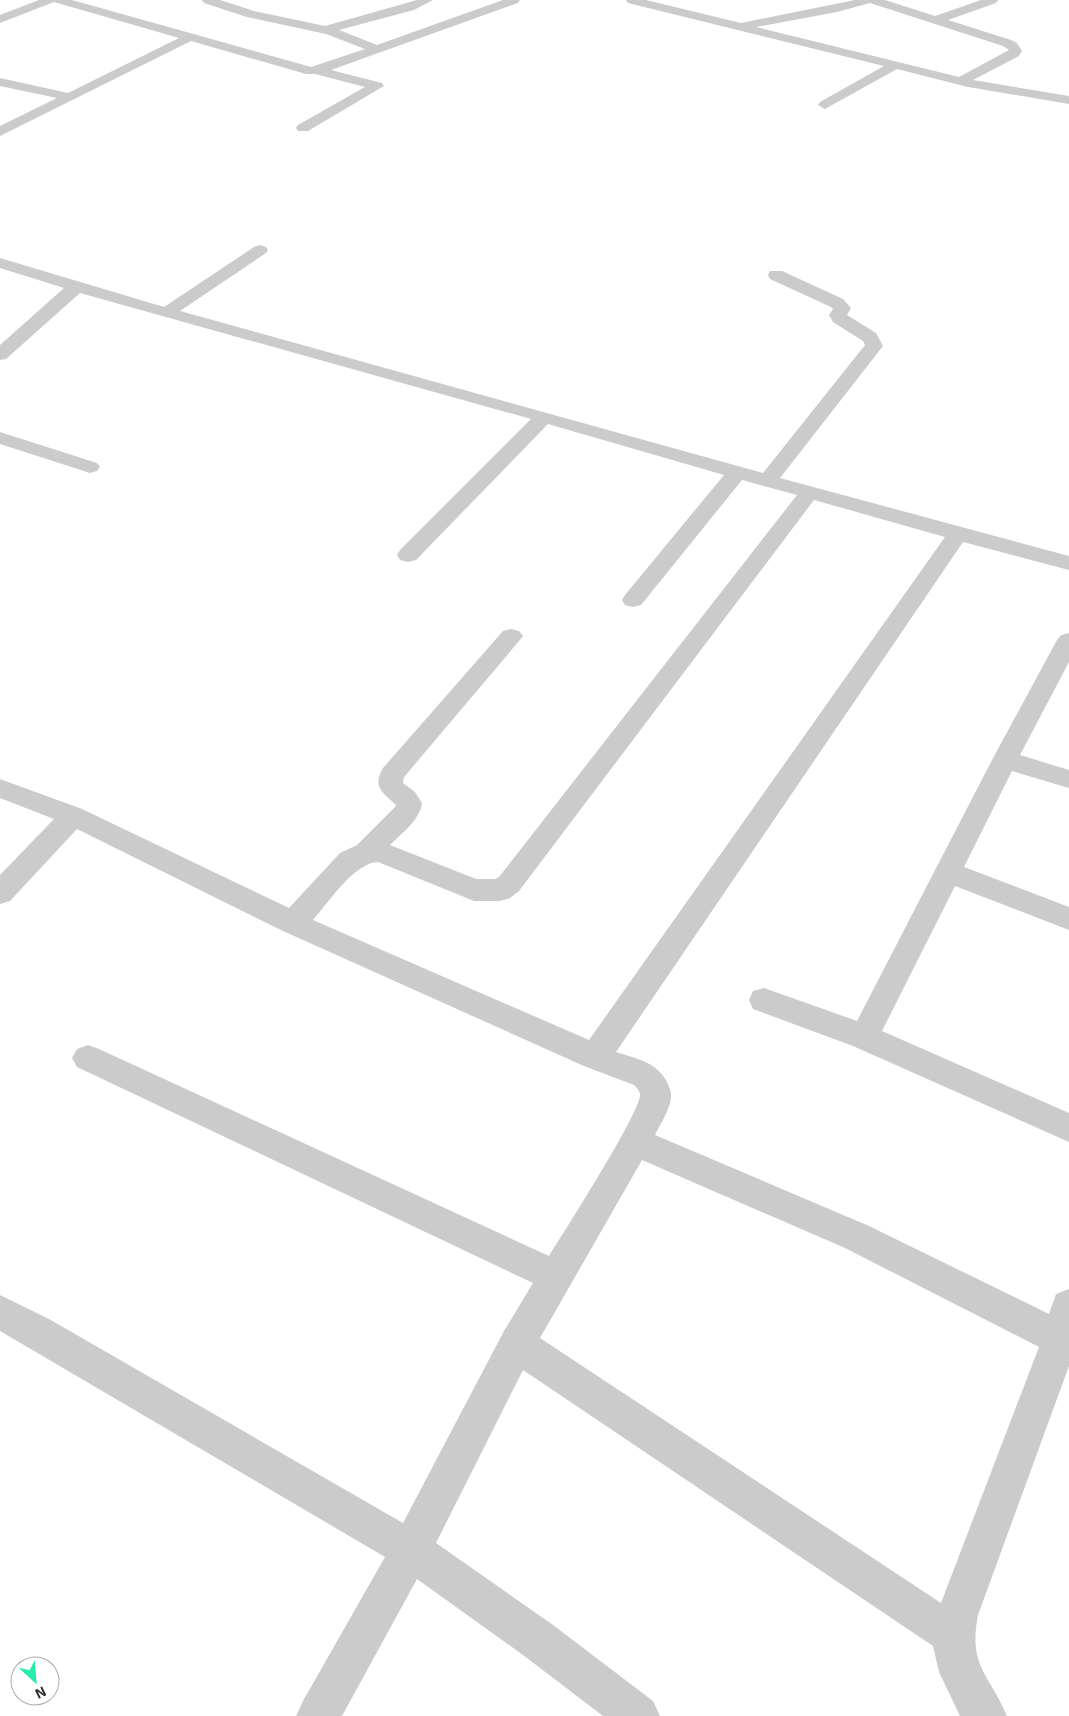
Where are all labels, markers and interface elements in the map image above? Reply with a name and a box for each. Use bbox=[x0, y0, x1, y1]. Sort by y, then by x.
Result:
north arrow bbox=[10, 1656, 60, 1706]
text: N bbox=[33, 1683, 49, 1703]

